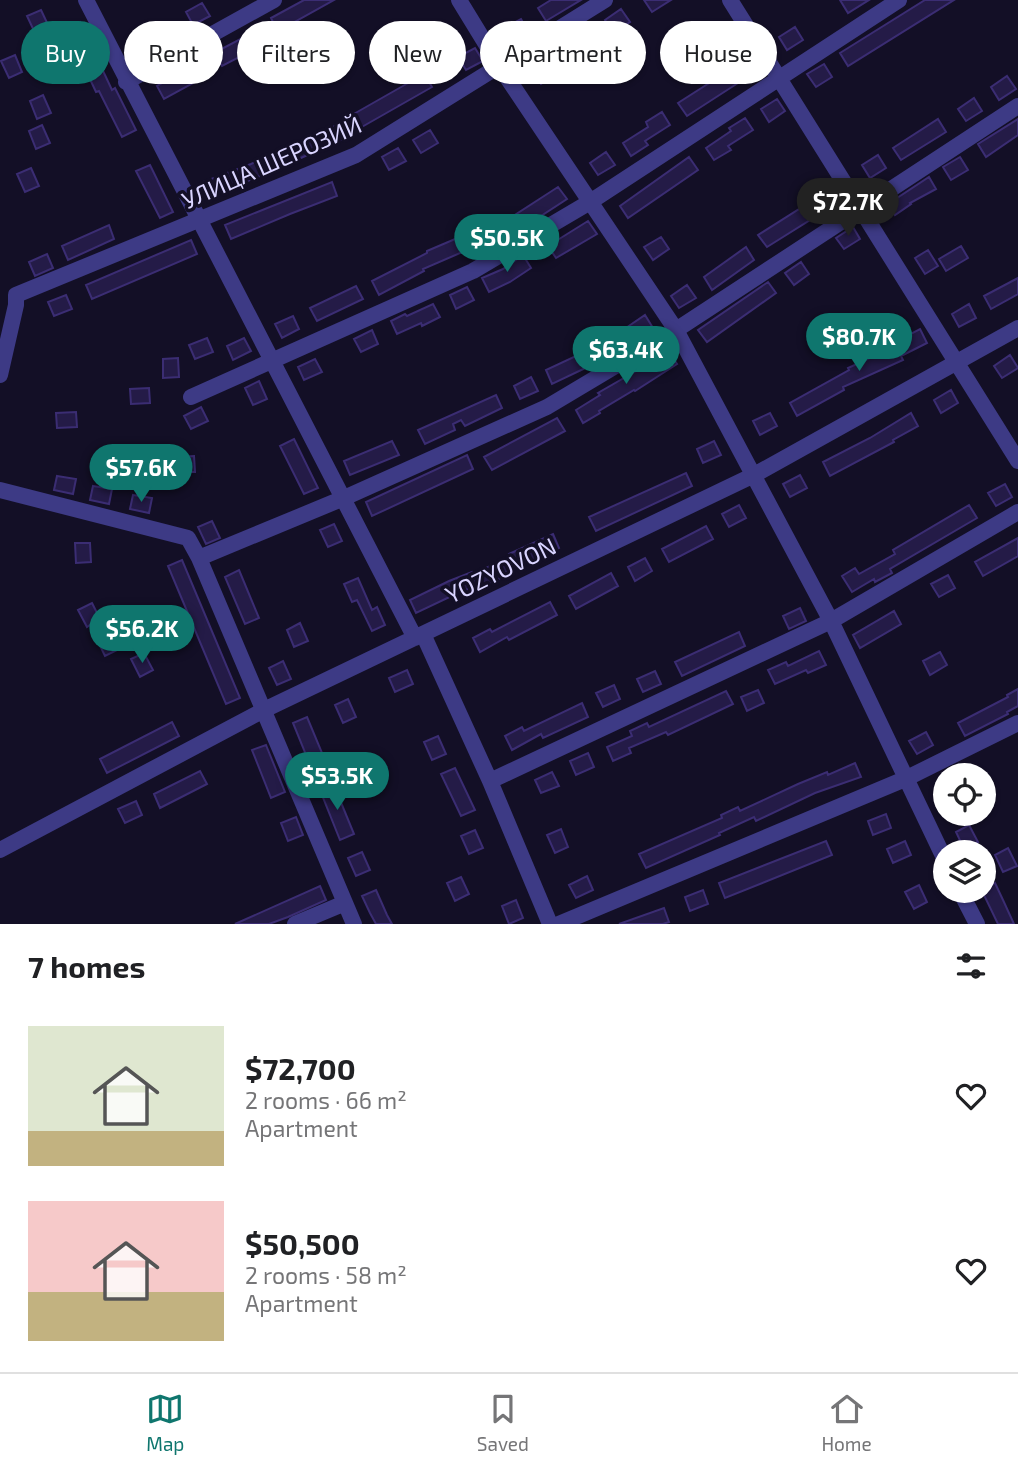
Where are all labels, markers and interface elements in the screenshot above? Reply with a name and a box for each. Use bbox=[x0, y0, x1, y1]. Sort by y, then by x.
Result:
chip: Buy bbox=[21, 21, 110, 84]
chip: Rent bbox=[124, 21, 223, 84]
chip: Filters bbox=[237, 21, 355, 84]
chip: New bbox=[369, 21, 466, 84]
chip: Apartment bbox=[480, 21, 646, 84]
chip: House bbox=[660, 21, 777, 84]
street label: УЛИЦА ШЕРОЗИЙ bbox=[177, 109, 366, 214]
pin: $72.7K bbox=[791, 178, 905, 238]
text: $72.7K bbox=[813, 187, 883, 215]
pin: $50.5K bbox=[450, 215, 564, 274]
text: $50.5K bbox=[470, 223, 544, 251]
pin: $80.7K bbox=[802, 314, 916, 373]
text: $80.7K bbox=[822, 322, 896, 350]
pin: $63.4K bbox=[569, 326, 683, 386]
text: $63.4K bbox=[589, 335, 663, 363]
pin: $57.6K bbox=[84, 444, 198, 504]
text: $57.6K bbox=[106, 453, 177, 481]
street label: YOZYOVON bbox=[440, 530, 560, 609]
pin: $56.2K bbox=[85, 606, 199, 665]
text: $56.2K bbox=[105, 614, 179, 642]
pin: $53.5K bbox=[280, 752, 394, 812]
text: $53.5K bbox=[301, 761, 373, 789]
map controls bbox=[933, 763, 996, 903]
button: locate bbox=[933, 763, 996, 826]
button: layers bbox=[933, 840, 996, 903]
icon: filters bbox=[952, 947, 990, 985]
text: 7 homes bbox=[28, 948, 145, 984]
text: $72,700 bbox=[245, 1050, 356, 1086]
icon: home bbox=[84, 1054, 168, 1138]
icon: heart bbox=[952, 1077, 990, 1115]
text: 2 rooms · 66 m² bbox=[245, 1086, 407, 1114]
text: Apartment bbox=[245, 1114, 358, 1142]
text: $50,500 bbox=[245, 1225, 360, 1261]
icon: home bbox=[84, 1229, 168, 1313]
icon: heart bbox=[952, 1252, 990, 1290]
text: 2 rooms · 58 m² bbox=[245, 1261, 407, 1289]
text: Apartment bbox=[245, 1289, 358, 1317]
tab: Map bbox=[146, 1390, 184, 1455]
tab: Saved bbox=[477, 1390, 529, 1455]
tab: Home bbox=[821, 1390, 872, 1455]

